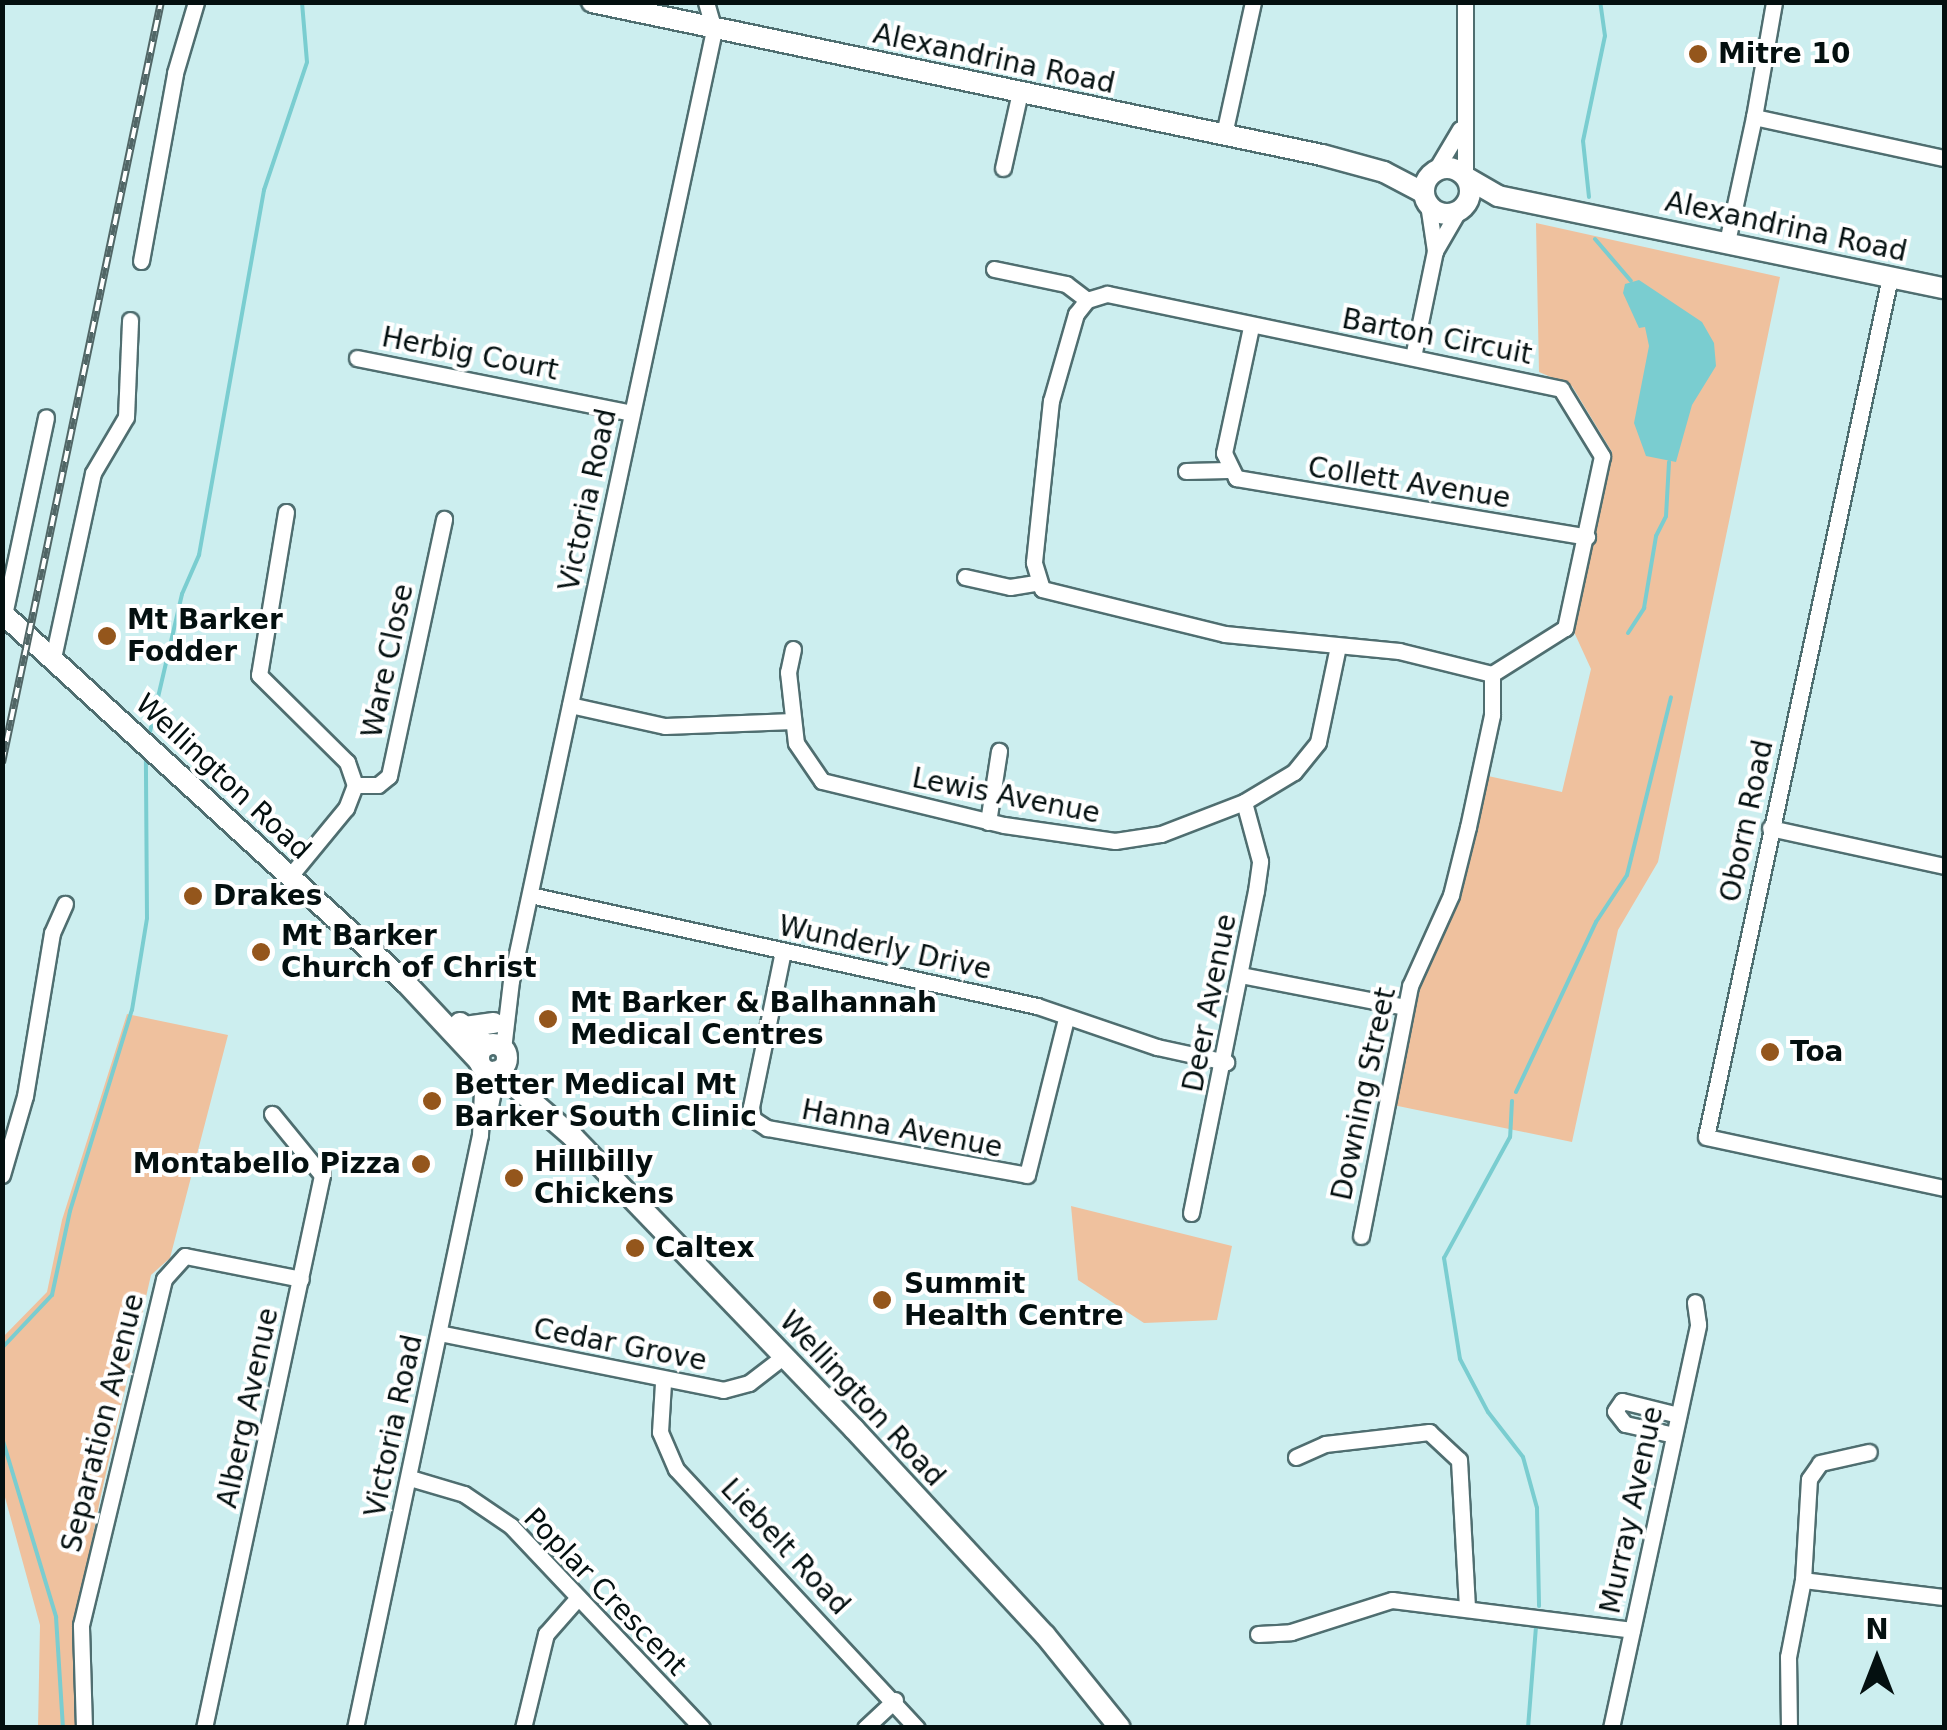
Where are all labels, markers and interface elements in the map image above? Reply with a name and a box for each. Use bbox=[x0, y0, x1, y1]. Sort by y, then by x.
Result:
street label: Alexandrina Road bbox=[870, 17, 1118, 101]
place label: Mitre 10 bbox=[1718, 37, 1850, 71]
marker: Mitre 10 bbox=[1687, 43, 1709, 65]
street label: Alexandrina Road bbox=[1662, 185, 1910, 269]
street label: Barton Circuit bbox=[1339, 302, 1535, 372]
street label: Herbig Court bbox=[379, 320, 561, 388]
street label: Victoria Road bbox=[552, 406, 624, 594]
street label: Collett Avenue bbox=[1305, 450, 1513, 516]
street label: Ware Close bbox=[355, 581, 421, 741]
place label: Mt Barker Fodder bbox=[127, 603, 283, 669]
marker: Mt Barker Fodder bbox=[96, 625, 118, 647]
street label: Wellington Road bbox=[128, 687, 318, 867]
street label: Oborn Road bbox=[1713, 737, 1781, 905]
street label: Lewis Avenue bbox=[909, 761, 1103, 831]
place label: Drakes bbox=[213, 879, 322, 913]
marker: Drakes bbox=[182, 885, 204, 907]
street label: Wunderly Drive bbox=[776, 909, 994, 987]
street label: Deer Avenue bbox=[1176, 911, 1244, 1095]
place label: Mt Barker Church of Christ bbox=[281, 919, 537, 985]
marker: Mt Barker Church of Christ bbox=[250, 941, 272, 963]
street label: Downing Street bbox=[1325, 985, 1403, 1203]
place label: Mt Barker & Balhannah Medical Centres bbox=[570, 986, 937, 1052]
marker: Mt Barker & Balhannah Medical Centres bbox=[535, 1006, 561, 1032]
place label: Toa bbox=[1790, 1035, 1844, 1069]
marker: Toa bbox=[1759, 1041, 1781, 1063]
place label: Better Medical Mt Barker South Clinic bbox=[454, 1068, 757, 1134]
marker: Better Medical Mt Barker South Clinic bbox=[419, 1088, 445, 1114]
street label: Hanna Avenue bbox=[799, 1093, 1005, 1165]
place label: Hillbilly Chickens bbox=[534, 1145, 674, 1211]
place label: Montabello Pizza bbox=[133, 1147, 401, 1181]
marker: Montabello Pizza bbox=[410, 1153, 432, 1175]
marker: Hillbilly Chickens bbox=[503, 1167, 525, 1189]
place label: Caltex bbox=[655, 1231, 754, 1265]
marker: Caltex bbox=[624, 1237, 646, 1259]
place label: Summit Health Centre bbox=[904, 1267, 1124, 1333]
marker: Summit Health Centre bbox=[869, 1287, 895, 1313]
street label: Separation Avenue bbox=[55, 1290, 151, 1556]
street label: Wellington Road bbox=[772, 1304, 952, 1494]
street label: Alberg Avenue bbox=[210, 1305, 286, 1511]
street label: Cedar Grove bbox=[531, 1312, 709, 1378]
street label: Victoria Road bbox=[358, 1332, 430, 1520]
street label: Murray Avenue bbox=[1594, 1403, 1670, 1617]
street label: Liebelt Road bbox=[714, 1472, 856, 1622]
street label: Poplar Crescent bbox=[517, 1501, 693, 1683]
north arrow bbox=[1827, 1610, 1927, 1710]
text: N bbox=[1865, 1613, 1889, 1646]

